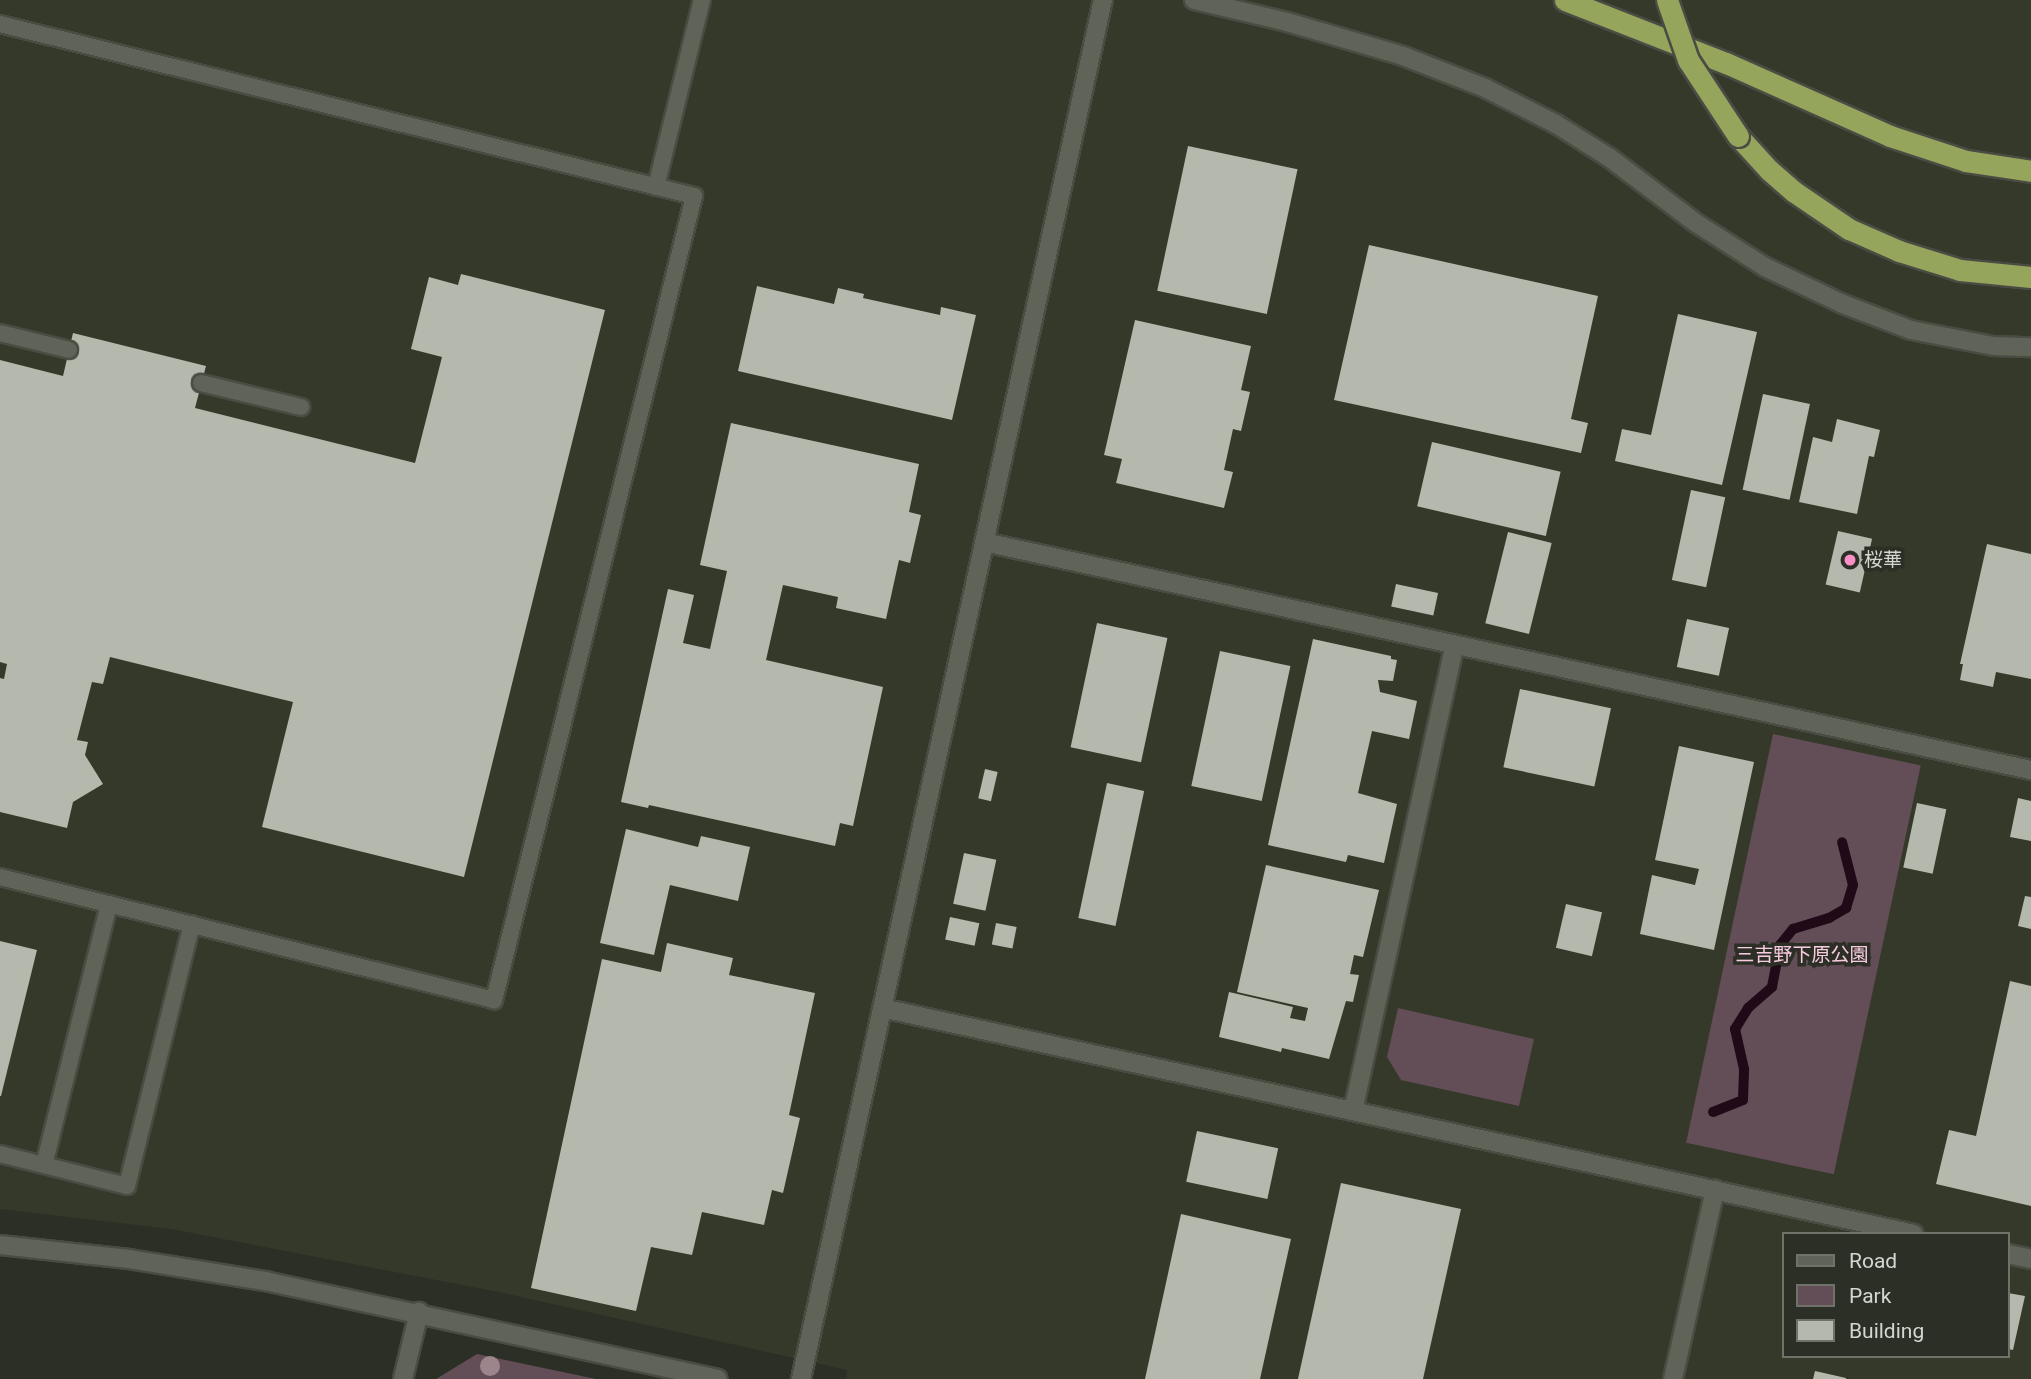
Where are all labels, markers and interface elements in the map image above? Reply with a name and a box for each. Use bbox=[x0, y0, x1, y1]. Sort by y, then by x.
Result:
place label: 桜華 bbox=[1864, 549, 1902, 571]
marker: 桜華 bbox=[1842, 552, 1858, 568]
park label: 三吉野下原公園 bbox=[1736, 944, 1868, 966]
legend bbox=[1783, 1232, 2010, 1358]
text: Road bbox=[1849, 1249, 1897, 1273]
text: Park bbox=[1849, 1284, 1891, 1308]
text: Building bbox=[1849, 1319, 1924, 1343]

